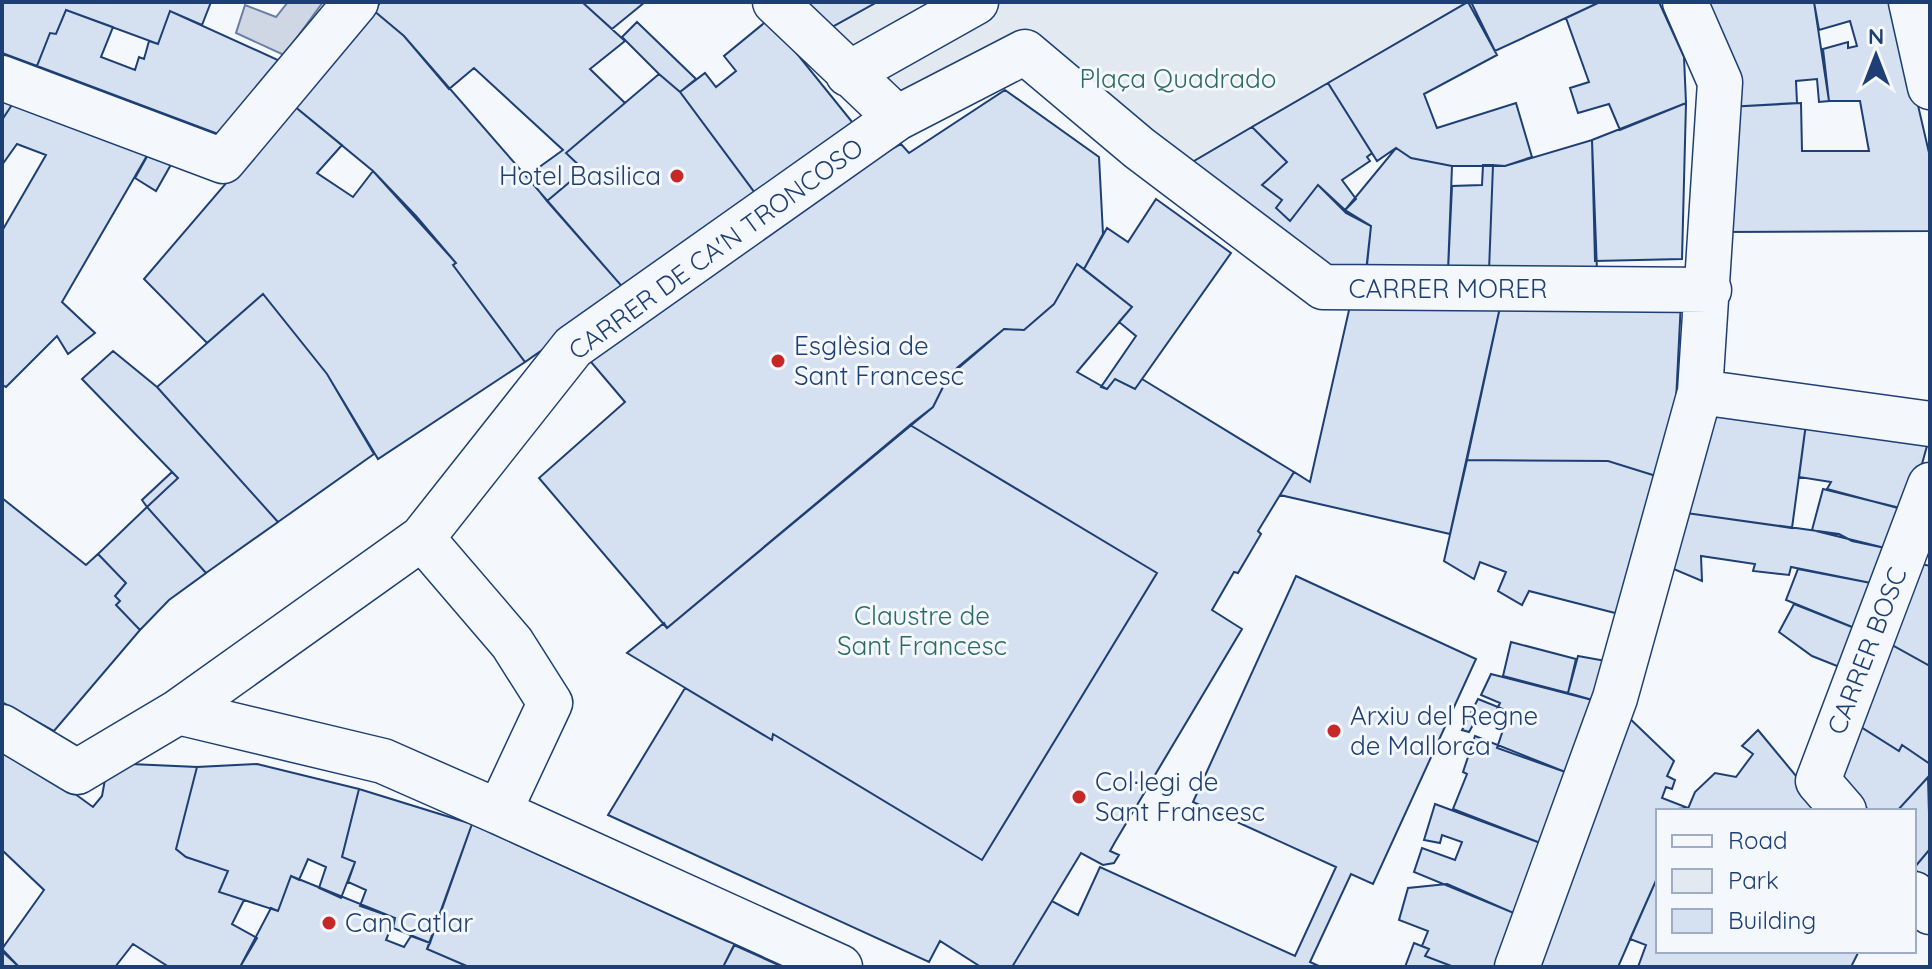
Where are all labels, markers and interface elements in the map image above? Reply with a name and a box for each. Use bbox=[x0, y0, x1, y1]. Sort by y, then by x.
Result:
north arrow bbox=[1836, 16, 1916, 96]
text: N bbox=[1868, 22, 1884, 50]
park label: Plaça Quadrado bbox=[1080, 62, 1276, 95]
street label: CARRER DE CA'N TRONCOSO bbox=[562, 130, 870, 367]
place label: Hotel Basilica bbox=[499, 159, 661, 192]
marker: Hotel Basilica bbox=[668, 167, 686, 185]
street label: CARRER MORER bbox=[1349, 272, 1547, 305]
place label: Esglèsia de Sant Francesc bbox=[794, 329, 964, 392]
marker: Esglèsia de Sant Francesc bbox=[769, 352, 787, 370]
street label: CARRER BOSC bbox=[1820, 563, 1914, 739]
park label: Claustre de Sant Francesc bbox=[837, 599, 1007, 662]
place label: Arxiu del Regne de Mallorca bbox=[1350, 699, 1538, 762]
marker: Arxiu del Regne de Mallorca bbox=[1325, 722, 1343, 740]
place label: Col·legi de Sant Francesc bbox=[1095, 765, 1265, 828]
marker: Col·legi de Sant Francesc bbox=[1070, 788, 1088, 806]
legend bbox=[1656, 809, 1916, 953]
text: Road bbox=[1728, 825, 1788, 855]
text: Park bbox=[1728, 865, 1779, 895]
text: Building bbox=[1728, 905, 1816, 935]
place label: Can Catlar bbox=[345, 906, 473, 939]
marker: Can Catlar bbox=[320, 914, 338, 932]

